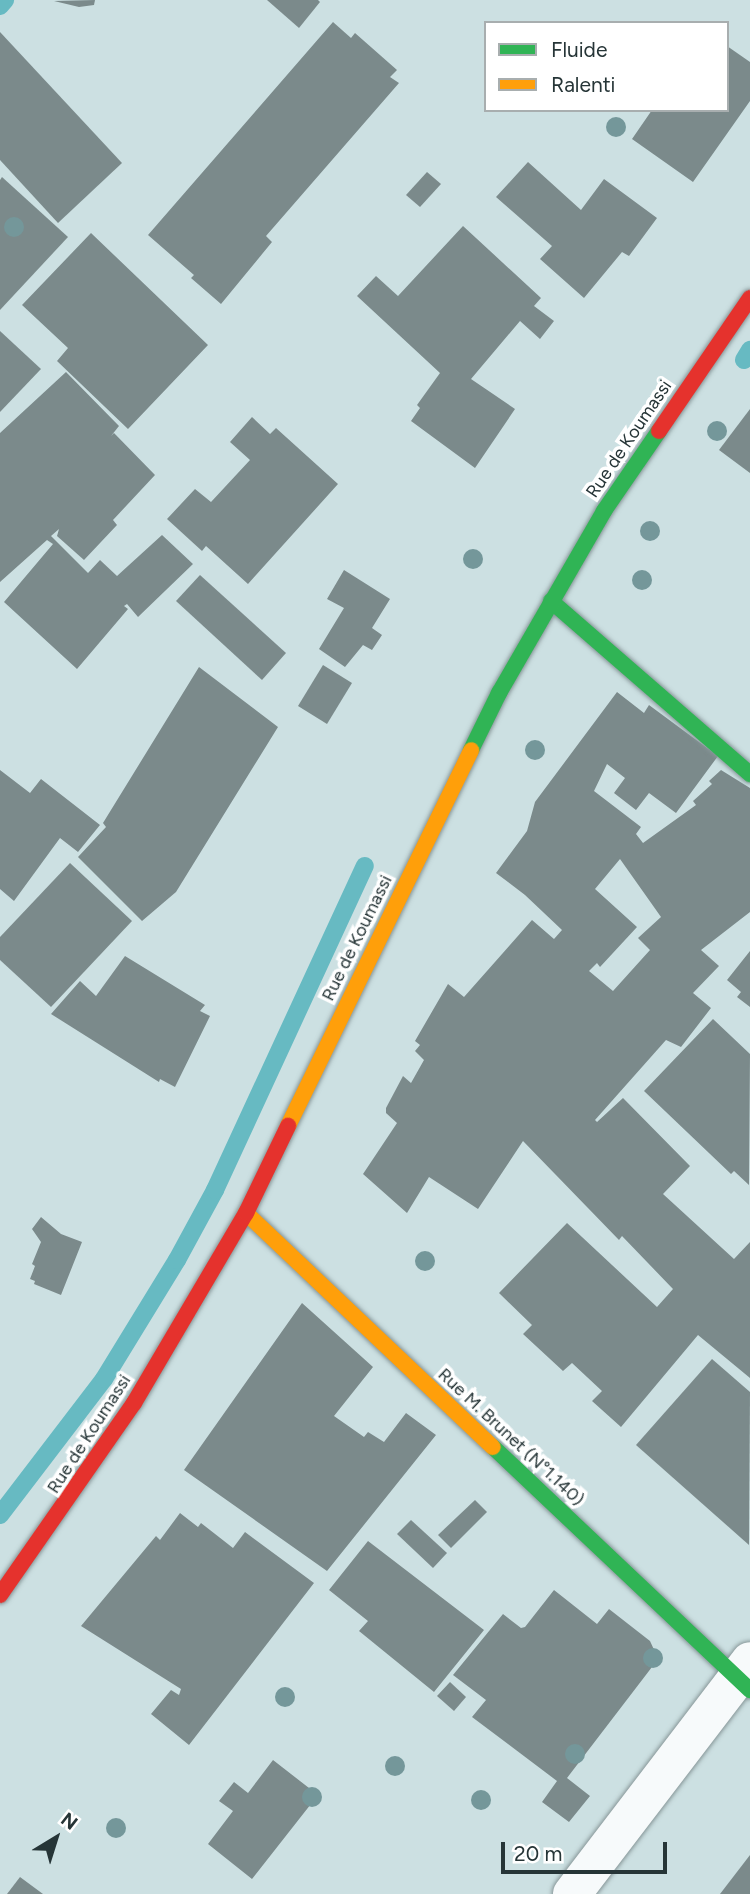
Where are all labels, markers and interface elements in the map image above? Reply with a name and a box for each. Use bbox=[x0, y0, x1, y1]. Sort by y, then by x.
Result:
legend bbox=[484, 21, 729, 112]
text: Fluide bbox=[551, 37, 607, 62]
text: Ralenti bbox=[551, 72, 615, 97]
street label: Rue de Koumassi bbox=[582, 376, 676, 502]
street label: Rue de Koumassi bbox=[317, 872, 397, 1004]
street label: Rue M. Brunet (N°1.140) bbox=[433, 1364, 589, 1510]
street label: Rue de Koumassi bbox=[43, 1371, 135, 1497]
north arrow bbox=[21, 1803, 91, 1873]
text: N bbox=[56, 1807, 82, 1835]
scale bar bbox=[505, 1828, 671, 1872]
text: 20 m bbox=[514, 1841, 562, 1866]

